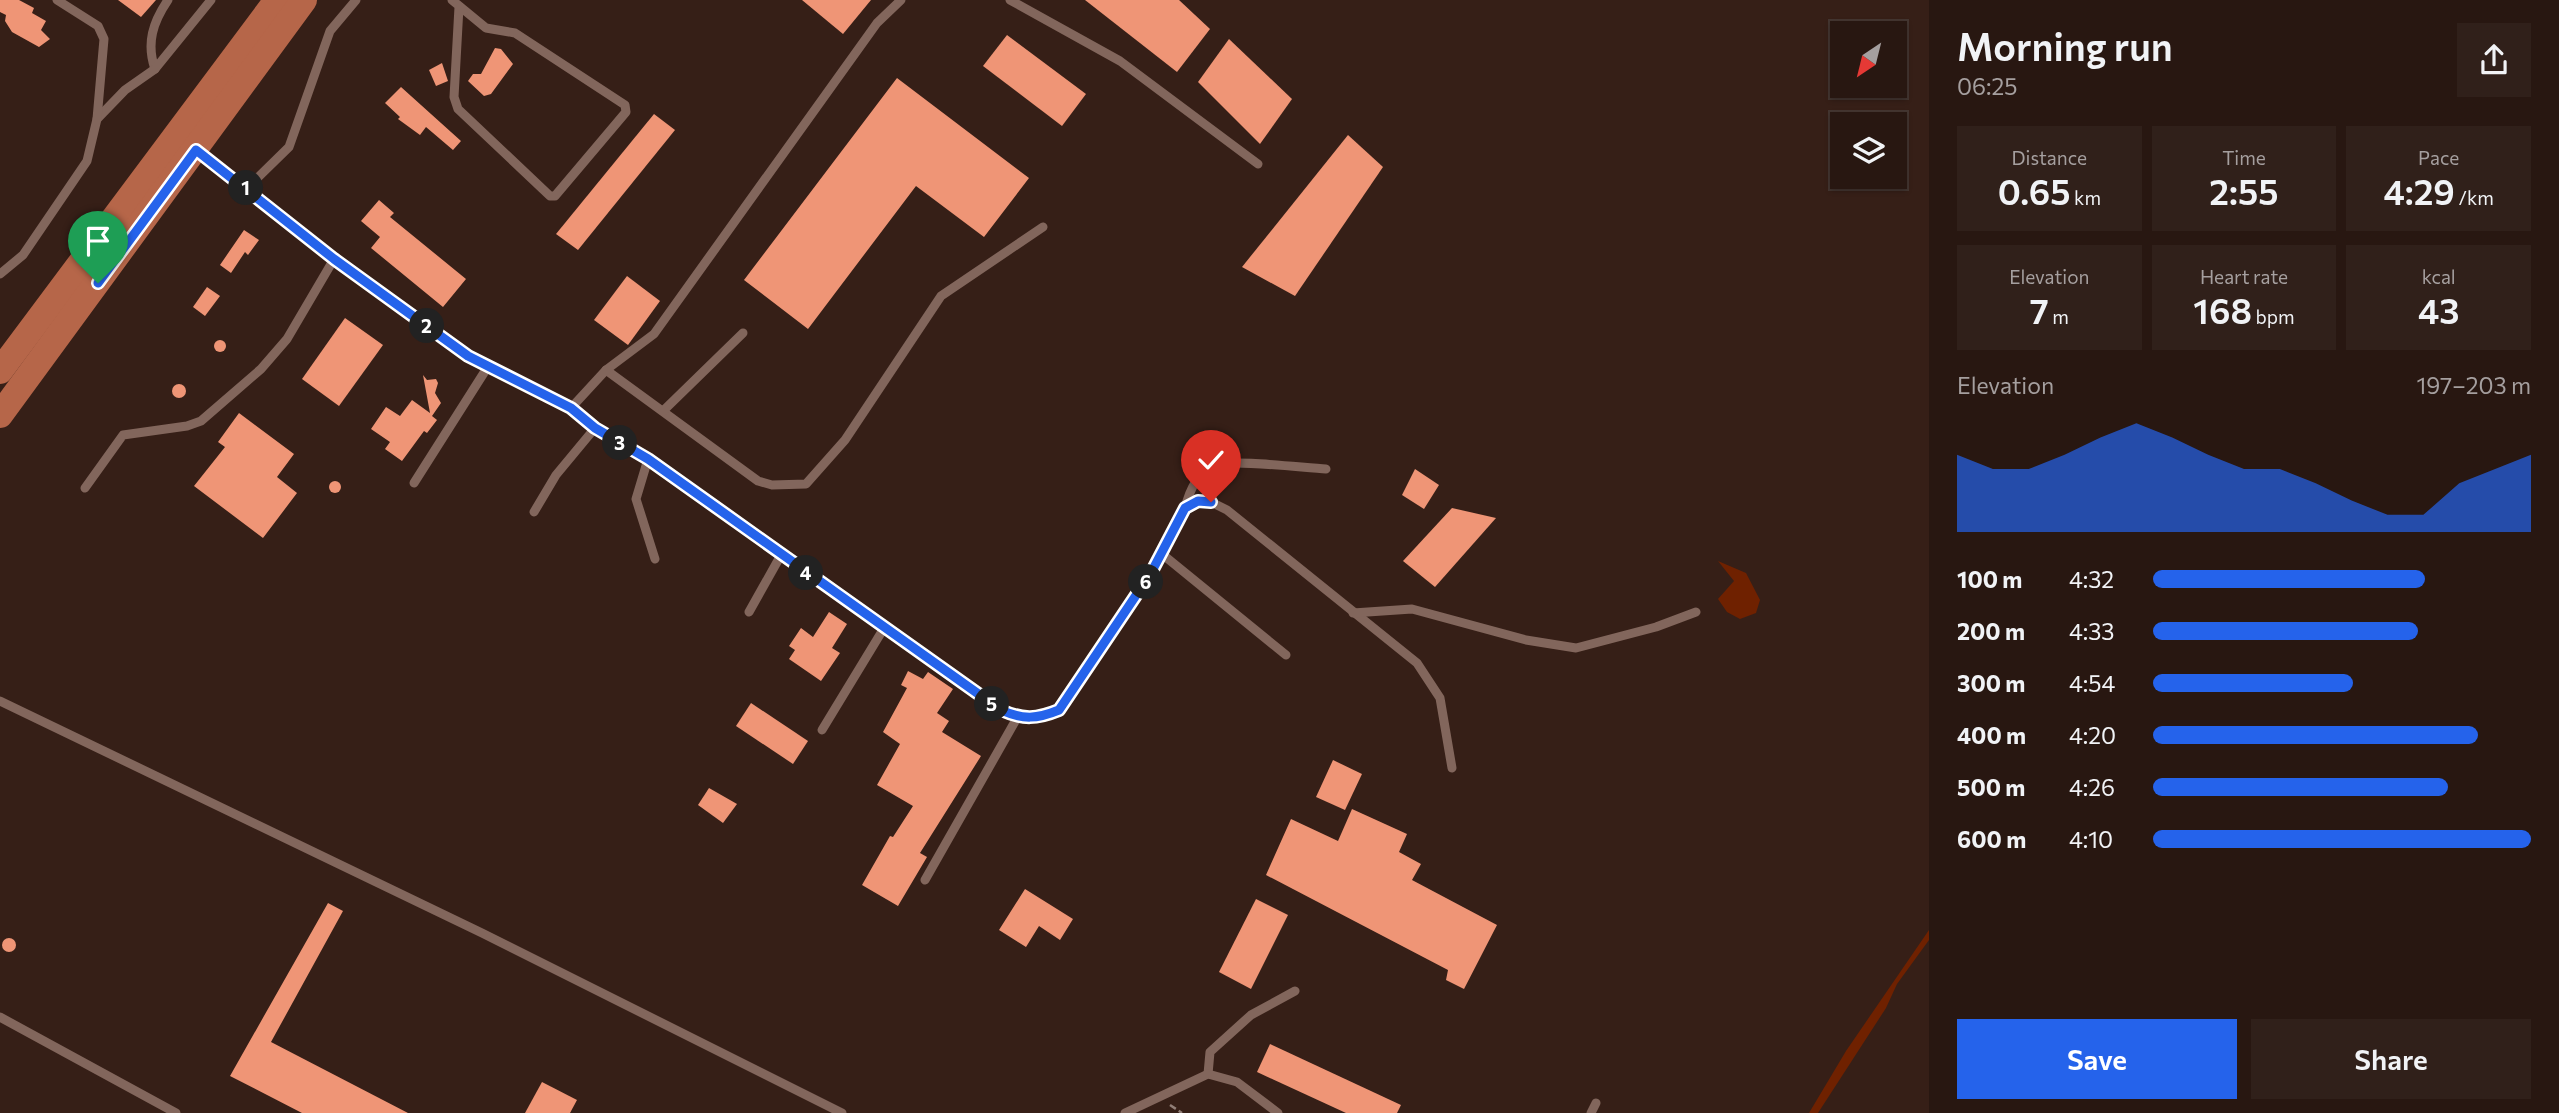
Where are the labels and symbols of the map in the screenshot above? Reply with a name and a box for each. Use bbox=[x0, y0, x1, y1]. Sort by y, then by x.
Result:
north arrow bbox=[1830, 21, 1908, 98]
pin: 1 bbox=[229, 170, 264, 206]
pin bbox=[68, 211, 128, 283]
pin: 2 bbox=[410, 308, 444, 344]
pin: 3 bbox=[602, 426, 638, 460]
pin bbox=[1181, 430, 1241, 502]
pin: 4 bbox=[788, 556, 824, 590]
pin: 6 bbox=[1128, 564, 1164, 600]
pin: 5 bbox=[974, 686, 1010, 722]

